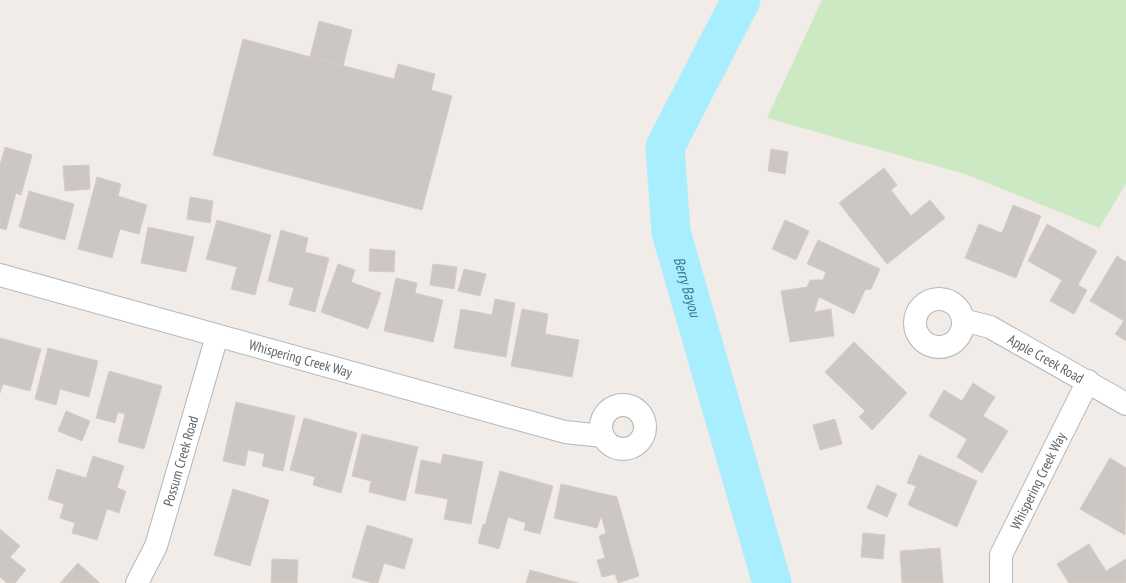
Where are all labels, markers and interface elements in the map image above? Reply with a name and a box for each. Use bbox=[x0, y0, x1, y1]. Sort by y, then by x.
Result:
water label: Berry Bayou bbox=[670, 255, 705, 321]
street label: Apple Creek Road bbox=[1005, 330, 1087, 387]
street label: Whispering Creek Way bbox=[247, 336, 355, 382]
street label: Possum Creek Road bbox=[159, 414, 202, 508]
street label: Whispering Creek Way bbox=[1006, 428, 1070, 532]

